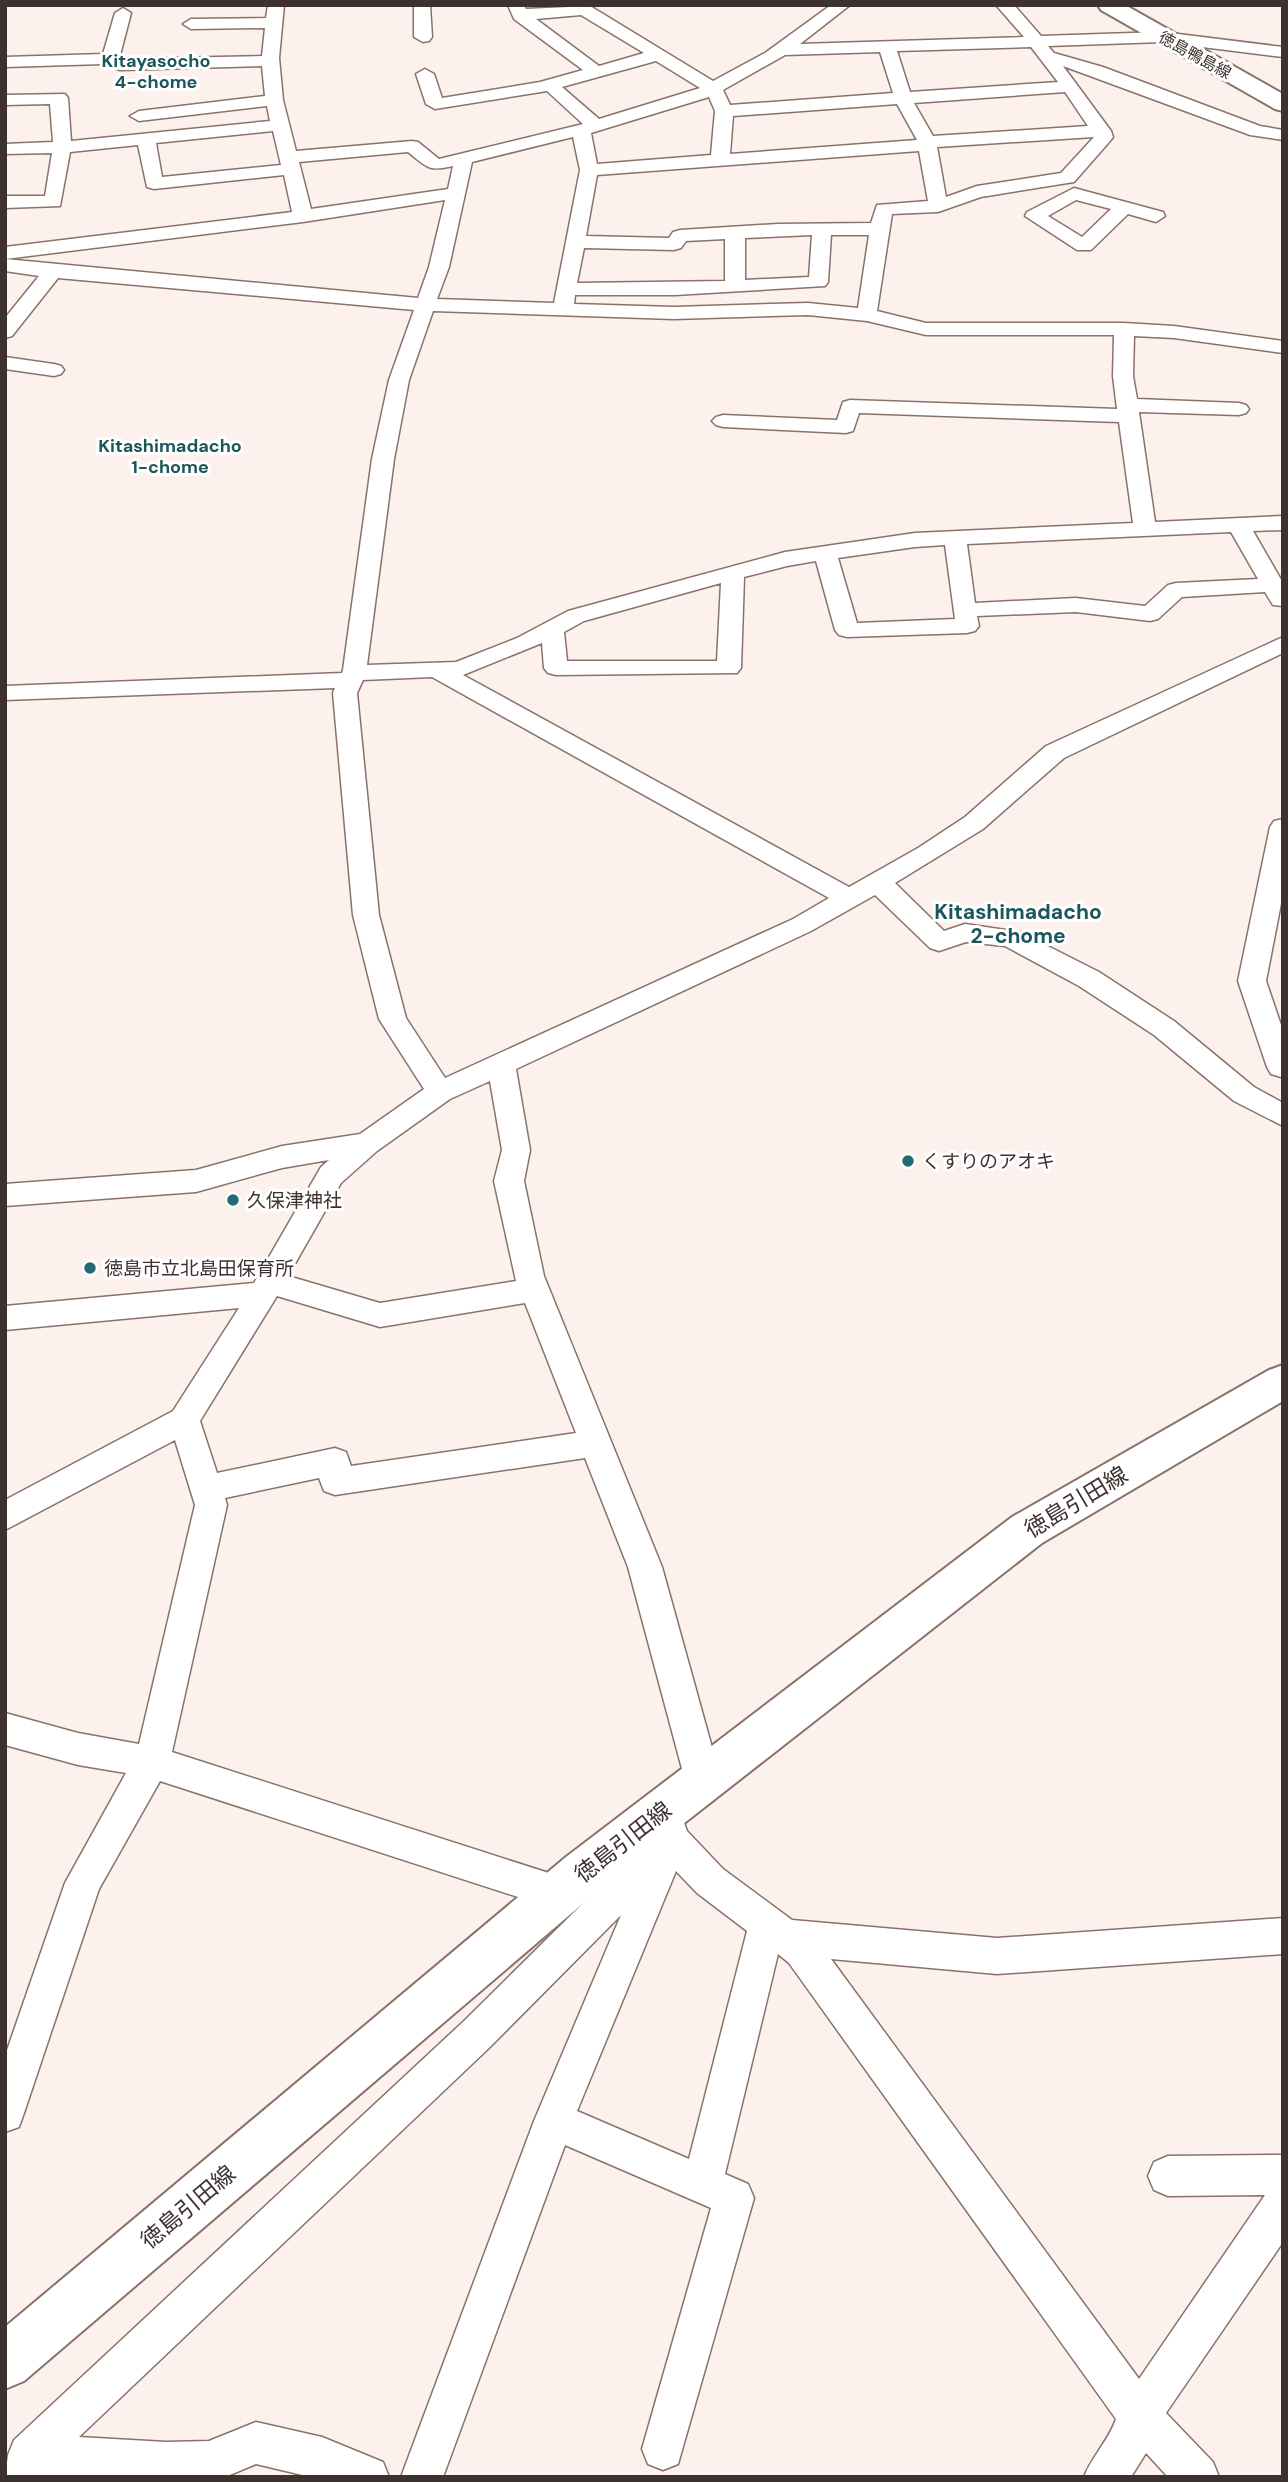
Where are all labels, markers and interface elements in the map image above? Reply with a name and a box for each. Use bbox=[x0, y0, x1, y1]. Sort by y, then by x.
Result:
street label: 徳島鴨島線 bbox=[1155, 26, 1235, 84]
district label: Kitayasocho 4-chome bbox=[102, 49, 211, 94]
district label: Kitashimadacho 1-chome bbox=[98, 434, 242, 479]
district label: Kitashimadacho 2-chome bbox=[934, 898, 1102, 950]
place label: くすりのアオキ bbox=[922, 1149, 1055, 1174]
marker: くすりのアオキ bbox=[900, 1153, 916, 1169]
place label: 久保津神社 bbox=[247, 1188, 342, 1213]
marker: 久保津神社 bbox=[225, 1192, 241, 1208]
place label: 徳島市立北島田保育所 bbox=[104, 1256, 294, 1281]
marker: 徳島市立北島田保育所 bbox=[82, 1260, 98, 1276]
street label: 徳島引田線 bbox=[1019, 1460, 1133, 1544]
street label: 徳島引田線 bbox=[568, 1795, 678, 1889]
street label: 徳島引田線 bbox=[134, 2159, 242, 2255]

